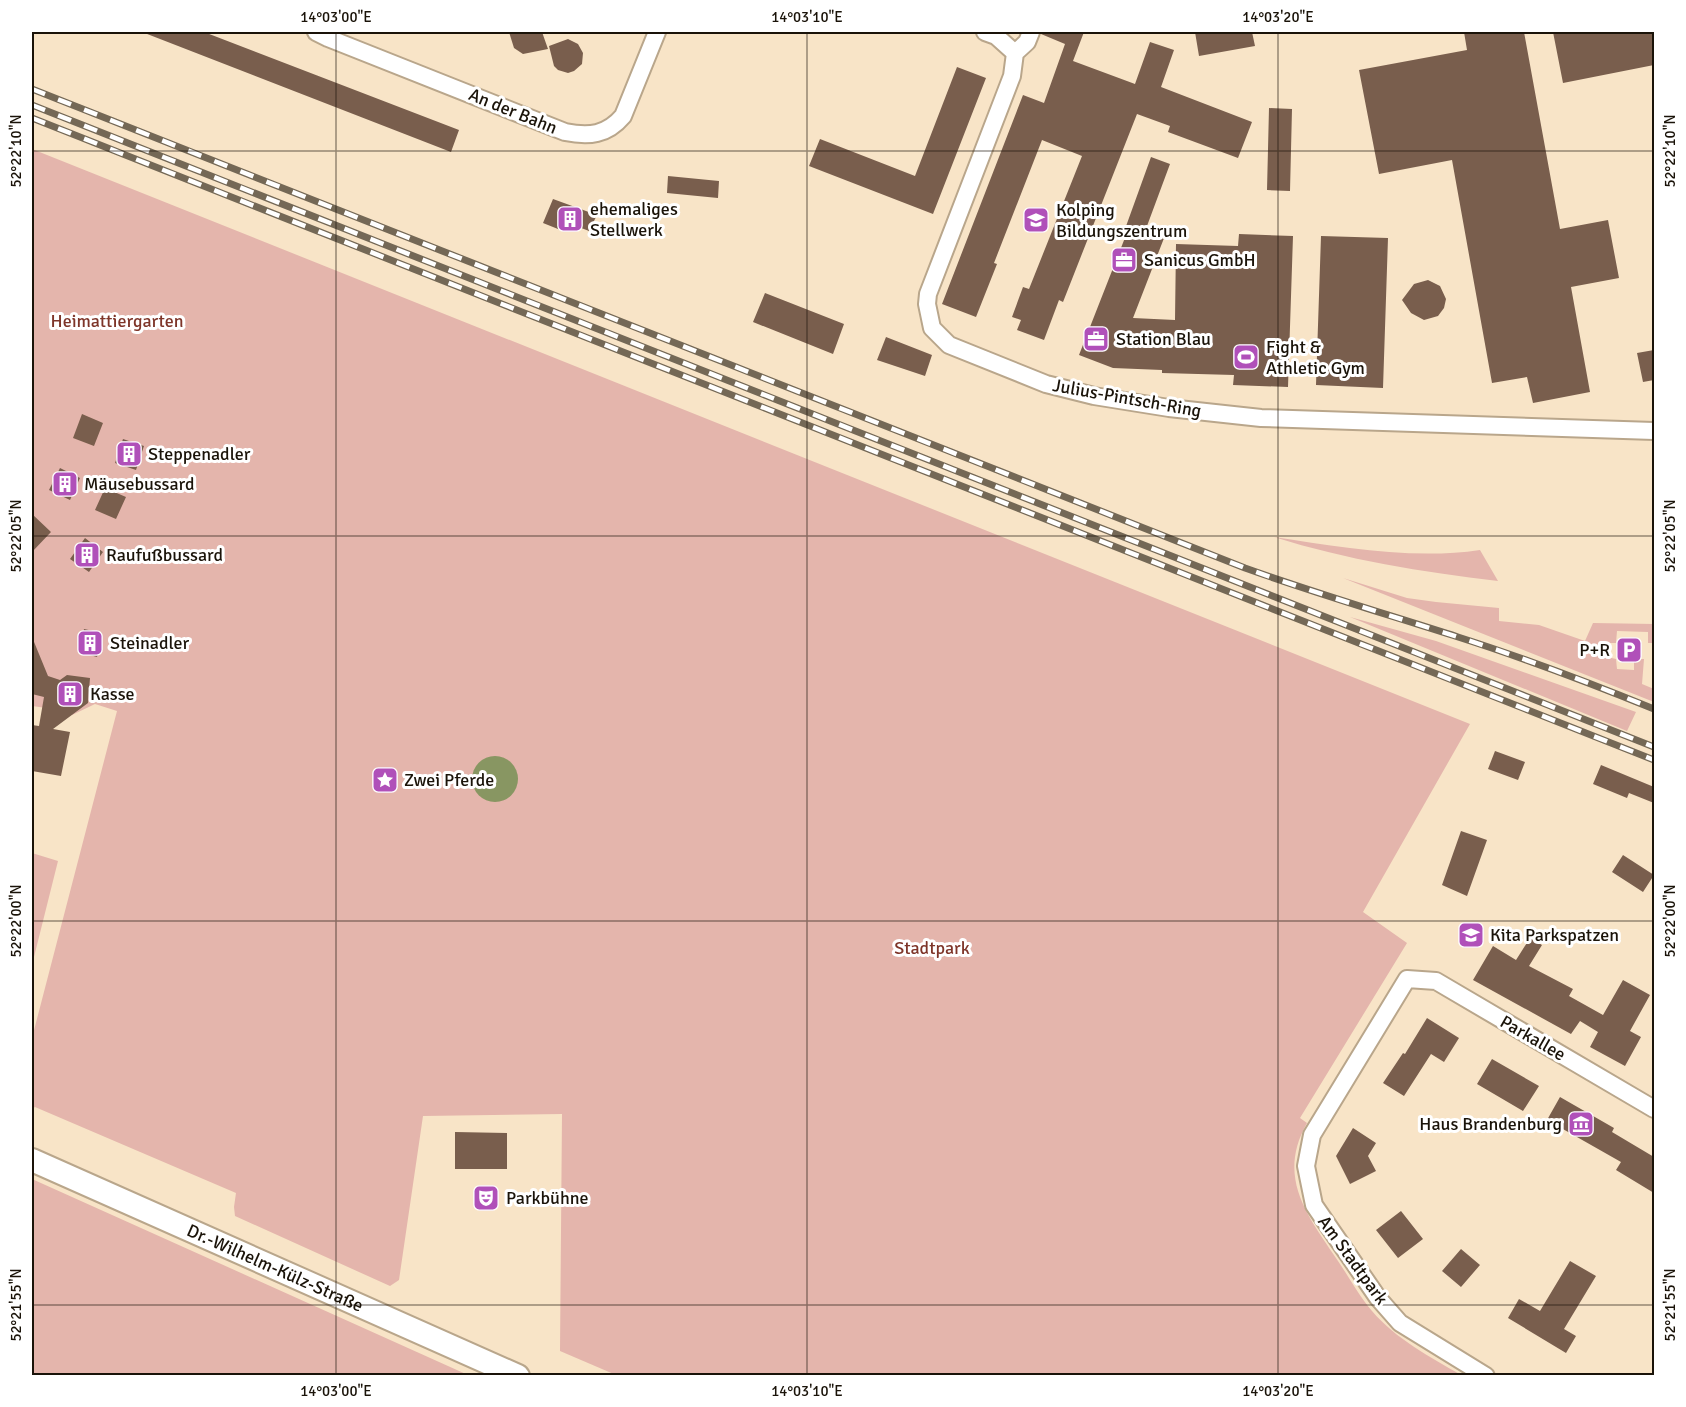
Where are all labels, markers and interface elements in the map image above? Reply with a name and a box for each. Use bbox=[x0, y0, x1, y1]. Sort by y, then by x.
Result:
text: 14°03'00"E bbox=[300, 8, 372, 26]
text: 14°03'10"E bbox=[771, 8, 843, 26]
text: 14°03'20"E bbox=[1242, 8, 1314, 26]
street label: An der Bahn bbox=[466, 83, 560, 139]
text: 52°22'10"N bbox=[7, 114, 25, 188]
text: 52°22'10"N bbox=[1661, 114, 1679, 188]
place label: ehemaliges Stellwerk bbox=[590, 198, 678, 241]
place label: Kolping Bildungszentrum bbox=[1056, 199, 1187, 242]
building icon: ehemaliges Stellwerk bbox=[555, 204, 585, 234]
school or university icon: Kolping Bildungszentrum bbox=[1021, 205, 1051, 235]
office icon: Sanicus GmbH bbox=[1109, 245, 1139, 275]
place label: Sanicus GmbH bbox=[1144, 249, 1256, 271]
park label: Heimattiergarten bbox=[51, 310, 183, 332]
office icon: Station Blau bbox=[1081, 324, 1111, 354]
place label: Station Blau bbox=[1116, 328, 1211, 350]
place label: Fight & Athletic Gym bbox=[1266, 336, 1365, 379]
sports icon: Fight & Athletic Gym bbox=[1231, 342, 1261, 372]
street label: Julius-Pintsch-Ring bbox=[1051, 374, 1203, 422]
building icon: Steppenadler bbox=[114, 439, 144, 469]
place label: Steppenadler bbox=[148, 443, 251, 465]
building icon: Mäusebussard bbox=[50, 469, 80, 499]
place label: Mäusebussard bbox=[84, 473, 195, 495]
text: 52°22'05"N bbox=[7, 499, 25, 573]
text: 52°22'05"N bbox=[1661, 499, 1679, 573]
building icon: Raufußbussard bbox=[72, 540, 102, 570]
place label: Raufußbussard bbox=[106, 544, 223, 566]
building icon: Steinadler bbox=[75, 628, 105, 658]
place label: Steinadler bbox=[110, 632, 190, 654]
parking icon: P+R bbox=[1614, 635, 1644, 665]
place label: P+R bbox=[1579, 639, 1610, 661]
building icon: Kasse bbox=[55, 679, 85, 709]
place label: Kasse bbox=[90, 683, 135, 705]
place icon: Zwei Pferde bbox=[370, 765, 400, 795]
place label: Zwei Pferde bbox=[404, 769, 494, 791]
text: 52°22'00"N bbox=[7, 884, 25, 958]
text: 52°22'00"N bbox=[1661, 884, 1679, 958]
school or university icon: Kita Parkspatzen bbox=[1456, 920, 1486, 950]
place label: Kita Parkspatzen bbox=[1490, 924, 1619, 946]
park label: Stadtpark bbox=[894, 937, 970, 959]
street label: Parkallee bbox=[1496, 1010, 1570, 1066]
museum icon: Haus Brandenburg bbox=[1566, 1109, 1596, 1139]
place label: Haus Brandenburg bbox=[1419, 1113, 1562, 1135]
theatre icon: Parkbühne bbox=[471, 1183, 501, 1213]
place label: Parkbühne bbox=[506, 1187, 589, 1209]
street label: Am Stadtpark bbox=[1313, 1211, 1393, 1309]
street label: Dr.-Wilhelm-Külz-Straße bbox=[183, 1219, 367, 1317]
text: 52°21'55"N bbox=[7, 1268, 25, 1342]
text: 52°21'55"N bbox=[1661, 1268, 1679, 1342]
text: 14°03'00"E bbox=[300, 1382, 372, 1400]
text: 14°03'10"E bbox=[771, 1382, 843, 1400]
text: 14°03'20"E bbox=[1242, 1382, 1314, 1400]

